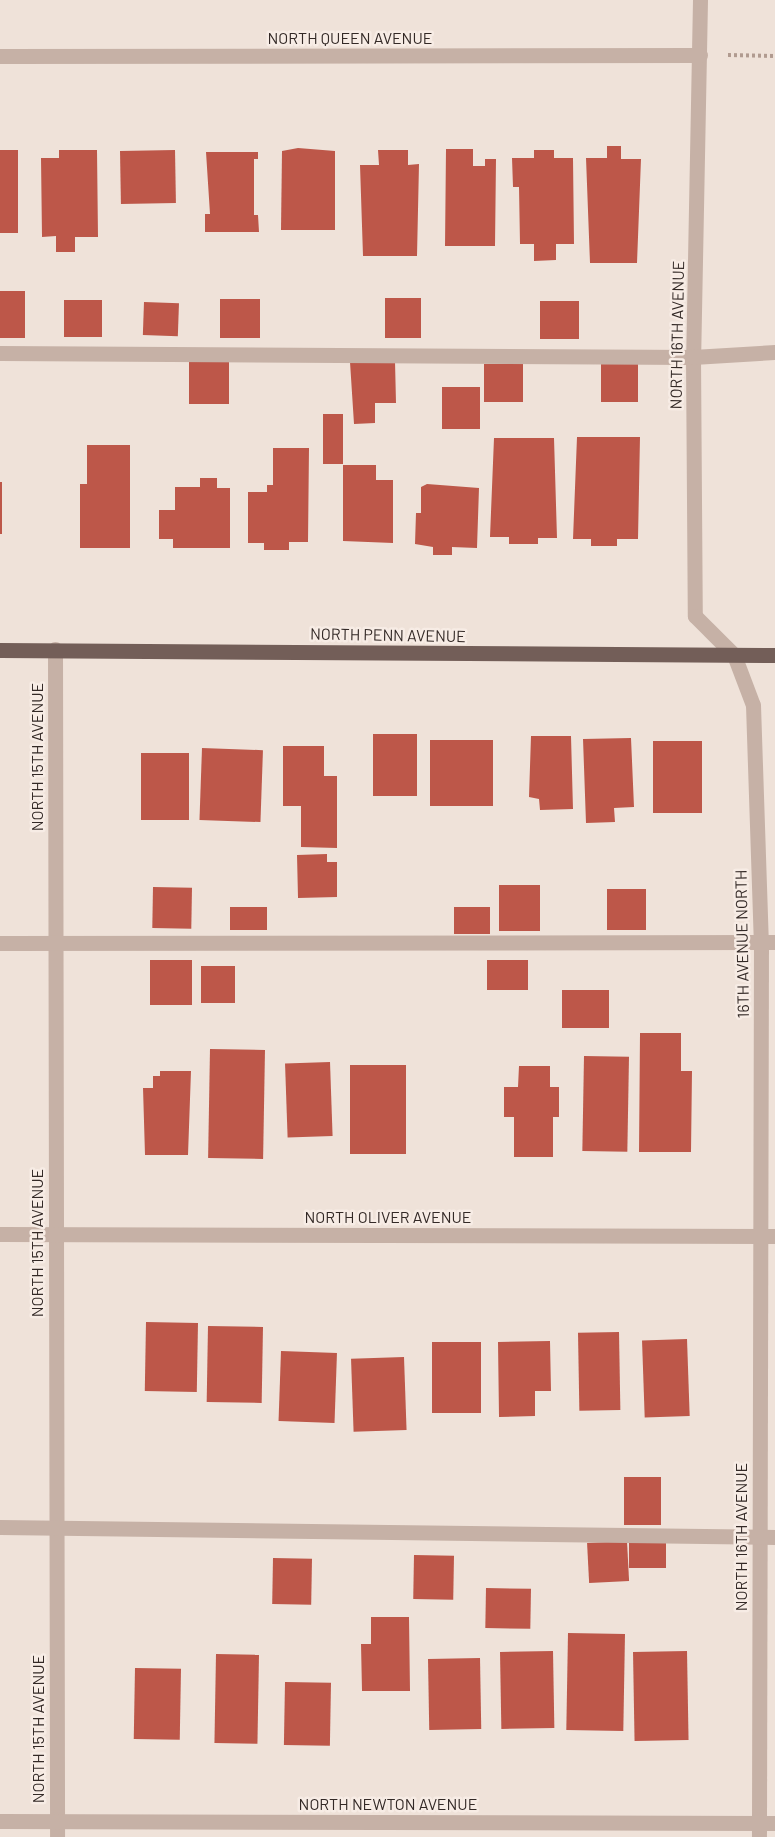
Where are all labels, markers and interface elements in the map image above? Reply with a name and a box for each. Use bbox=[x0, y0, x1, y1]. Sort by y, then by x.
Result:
street label: NORTH QUEEN AVENUE bbox=[268, 28, 432, 48]
street label: NORTH 16TH AVENUE bbox=[666, 261, 688, 409]
street label: NORTH PENN AVENUE bbox=[310, 624, 466, 646]
street label: NORTH 15TH AVENUE bbox=[27, 683, 47, 831]
street label: 16TH AVENUE NORTH bbox=[731, 870, 753, 1018]
street label: NORTH 15TH AVENUE bbox=[27, 1169, 47, 1317]
street label: NORTH OLIVER AVENUE bbox=[304, 1207, 472, 1227]
street label: NORTH 16TH AVENUE bbox=[731, 1463, 751, 1611]
street label: NORTH 15TH AVENUE bbox=[28, 1655, 48, 1803]
street label: NORTH NEWTON AVENUE bbox=[299, 1794, 477, 1814]

